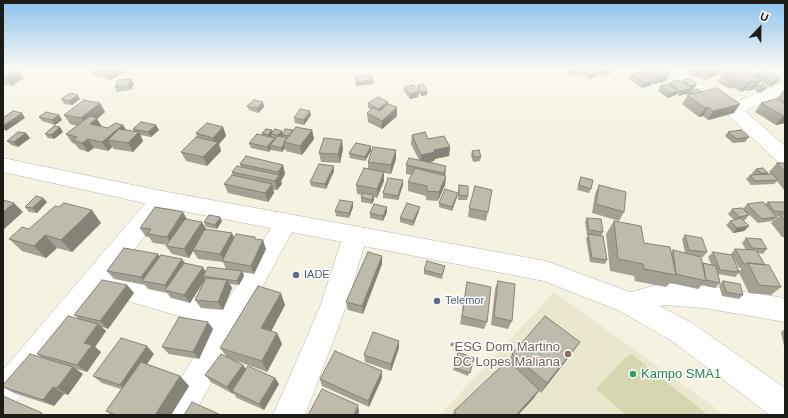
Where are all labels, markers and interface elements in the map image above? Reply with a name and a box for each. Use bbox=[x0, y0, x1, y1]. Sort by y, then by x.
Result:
north arrow bbox=[740, 8, 780, 48]
text: U bbox=[759, 10, 770, 24]
place label: IADE bbox=[304, 268, 330, 282]
marker: IADE bbox=[291, 270, 301, 280]
place label: Telemor bbox=[445, 294, 484, 308]
marker: Telemor bbox=[432, 296, 442, 306]
place label: *ESG Dom Martino DC Lopes Maliana bbox=[449, 339, 560, 370]
marker: *ESG Dom Martino DC Lopes Maliana bbox=[563, 349, 573, 359]
place label: Kampo SMA1 bbox=[641, 366, 721, 382]
marker: Kampo SMA1 bbox=[628, 369, 638, 379]

